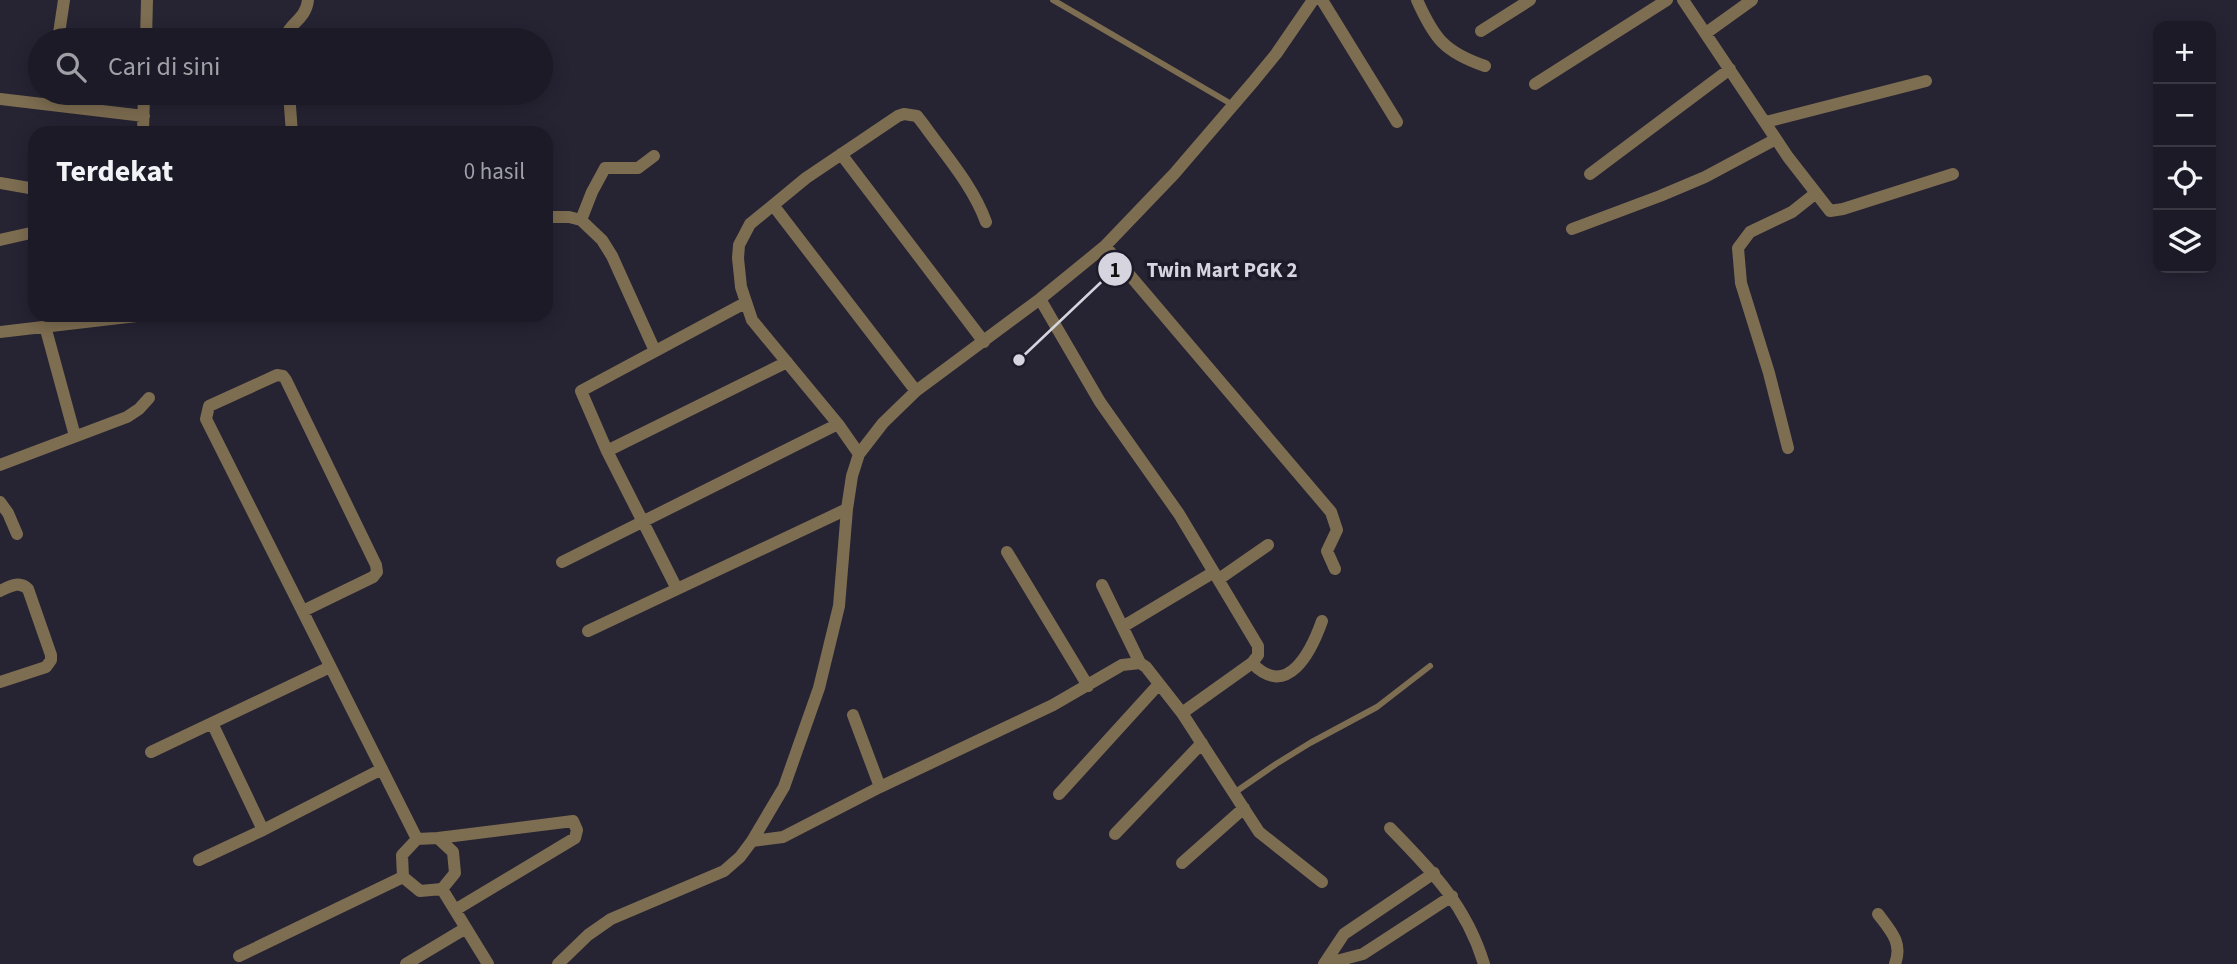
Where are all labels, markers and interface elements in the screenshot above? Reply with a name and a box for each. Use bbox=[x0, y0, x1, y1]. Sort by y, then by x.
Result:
map controls bbox=[2153, 21, 2216, 273]
button: + bbox=[2153, 21, 2216, 84]
search box bbox=[28, 28, 553, 105]
icon: search bbox=[52, 48, 90, 86]
text: Cari di sini bbox=[108, 48, 221, 85]
button: − bbox=[2153, 84, 2216, 147]
button: locate bbox=[2153, 147, 2216, 210]
text: Terdekat bbox=[56, 150, 173, 193]
text: 0 hasil bbox=[464, 155, 525, 188]
button: layers bbox=[2153, 210, 2216, 273]
callout: Twin Mart PGK 2 bbox=[1098, 248, 1312, 290]
text: 1 bbox=[1109, 255, 1121, 285]
text: Twin Mart PGK 2 bbox=[1146, 255, 1298, 285]

